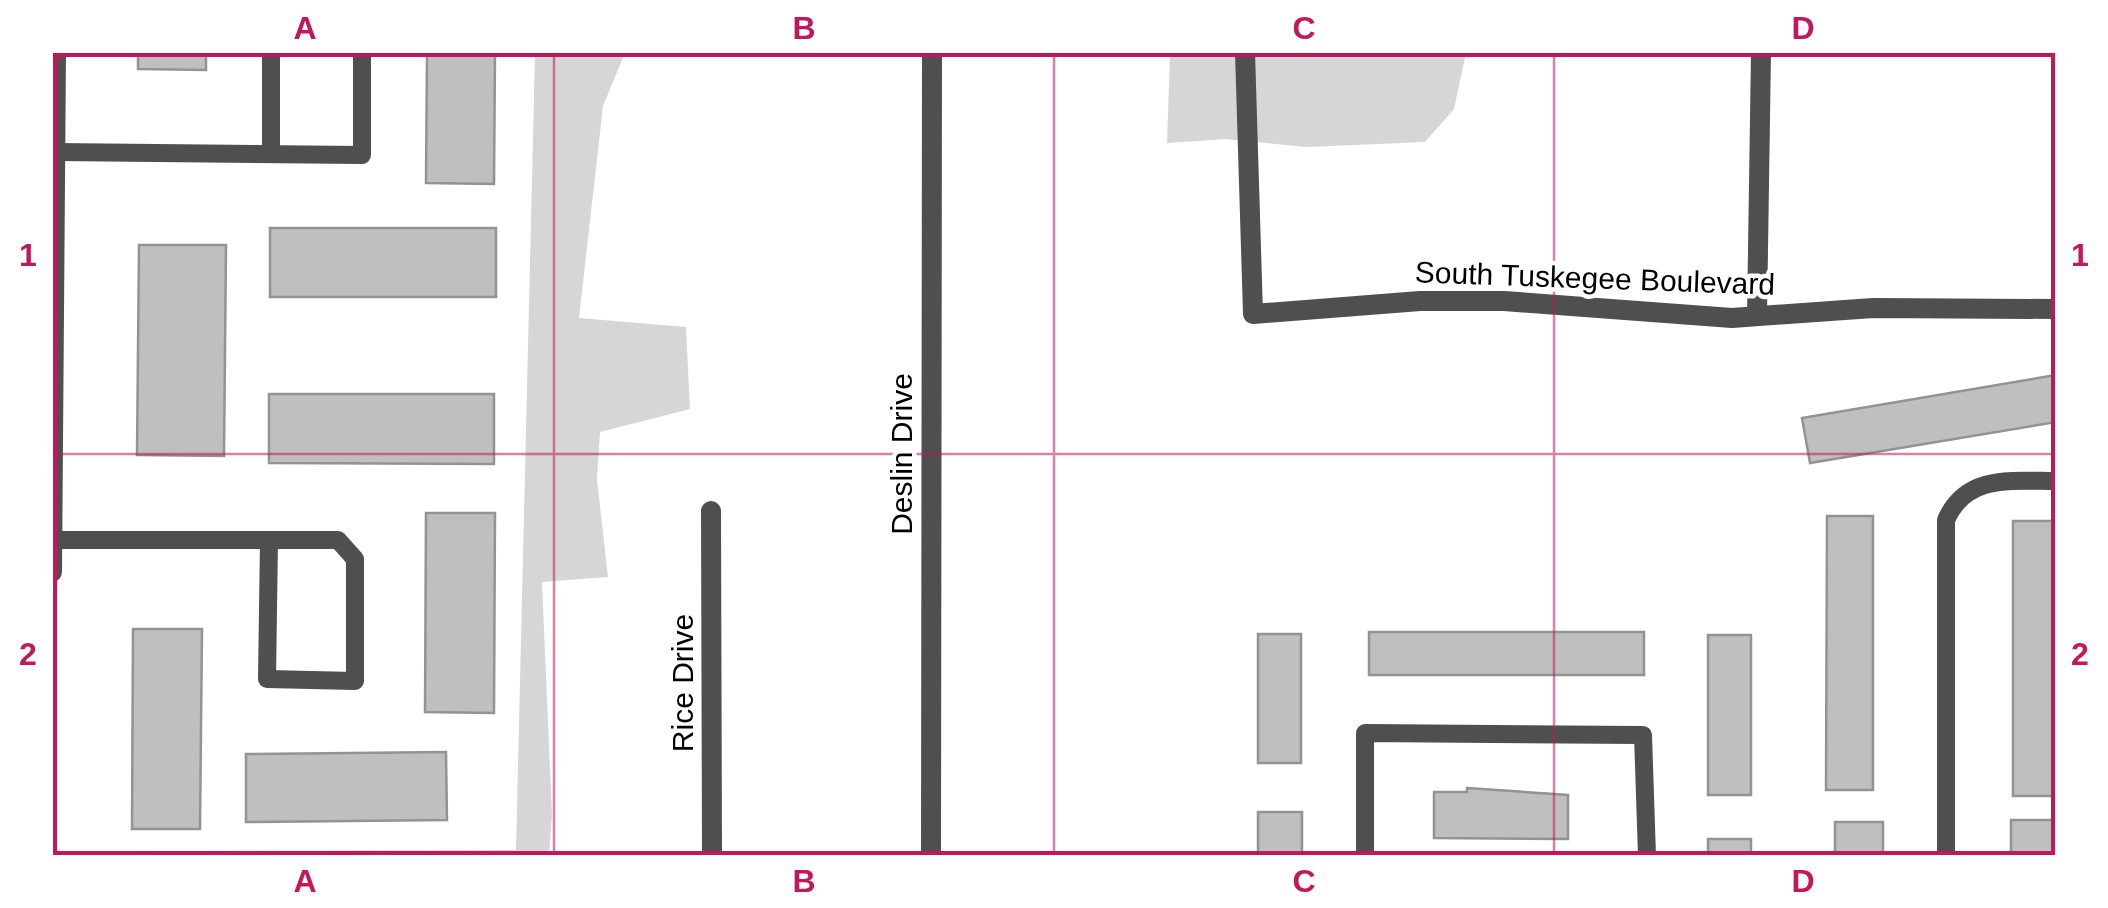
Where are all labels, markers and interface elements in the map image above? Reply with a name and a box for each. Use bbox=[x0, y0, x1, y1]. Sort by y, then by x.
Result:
text: A bbox=[293, 10, 317, 46]
text: B bbox=[792, 10, 816, 46]
text: C bbox=[1292, 10, 1316, 46]
text: D bbox=[1791, 10, 1815, 46]
text: 1 bbox=[19, 237, 37, 273]
text: 1 bbox=[2071, 237, 2089, 273]
street label: South Tuskegee Boulevard bbox=[1414, 255, 1776, 301]
street label: Deslin Drive bbox=[885, 373, 918, 535]
street label: Rice Drive bbox=[666, 614, 699, 752]
text: 2 bbox=[19, 636, 37, 672]
text: 2 bbox=[2071, 636, 2089, 672]
text: A bbox=[293, 863, 317, 899]
text: B bbox=[792, 863, 816, 899]
text: C bbox=[1292, 863, 1316, 899]
text: D bbox=[1791, 863, 1815, 899]

